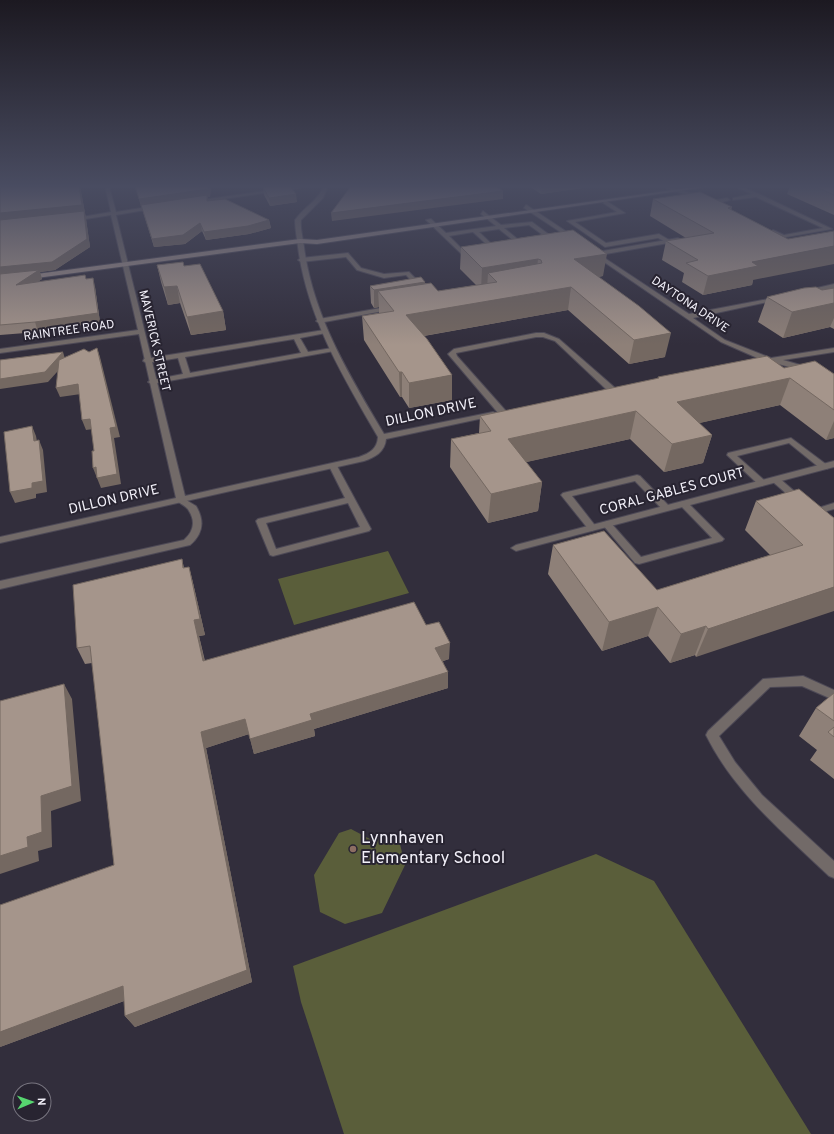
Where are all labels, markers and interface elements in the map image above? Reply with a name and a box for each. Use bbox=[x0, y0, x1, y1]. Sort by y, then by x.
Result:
street label: DAYTONA DRIVE bbox=[648, 273, 732, 337]
street label: MAVERICK STREET bbox=[134, 288, 174, 394]
street label: RAINTREE ROAD bbox=[22, 317, 116, 345]
street label: DILLON DRIVE bbox=[384, 395, 478, 431]
street label: CORAL GABLES COURT bbox=[598, 464, 746, 520]
street label: DILLON DRIVE bbox=[67, 481, 161, 519]
place label: Lynnhaven Elementary School bbox=[361, 828, 505, 870]
marker: Lynnhaven Elementary School bbox=[348, 844, 358, 854]
north arrow bbox=[12, 1082, 52, 1122]
text: N bbox=[34, 1097, 48, 1106]

